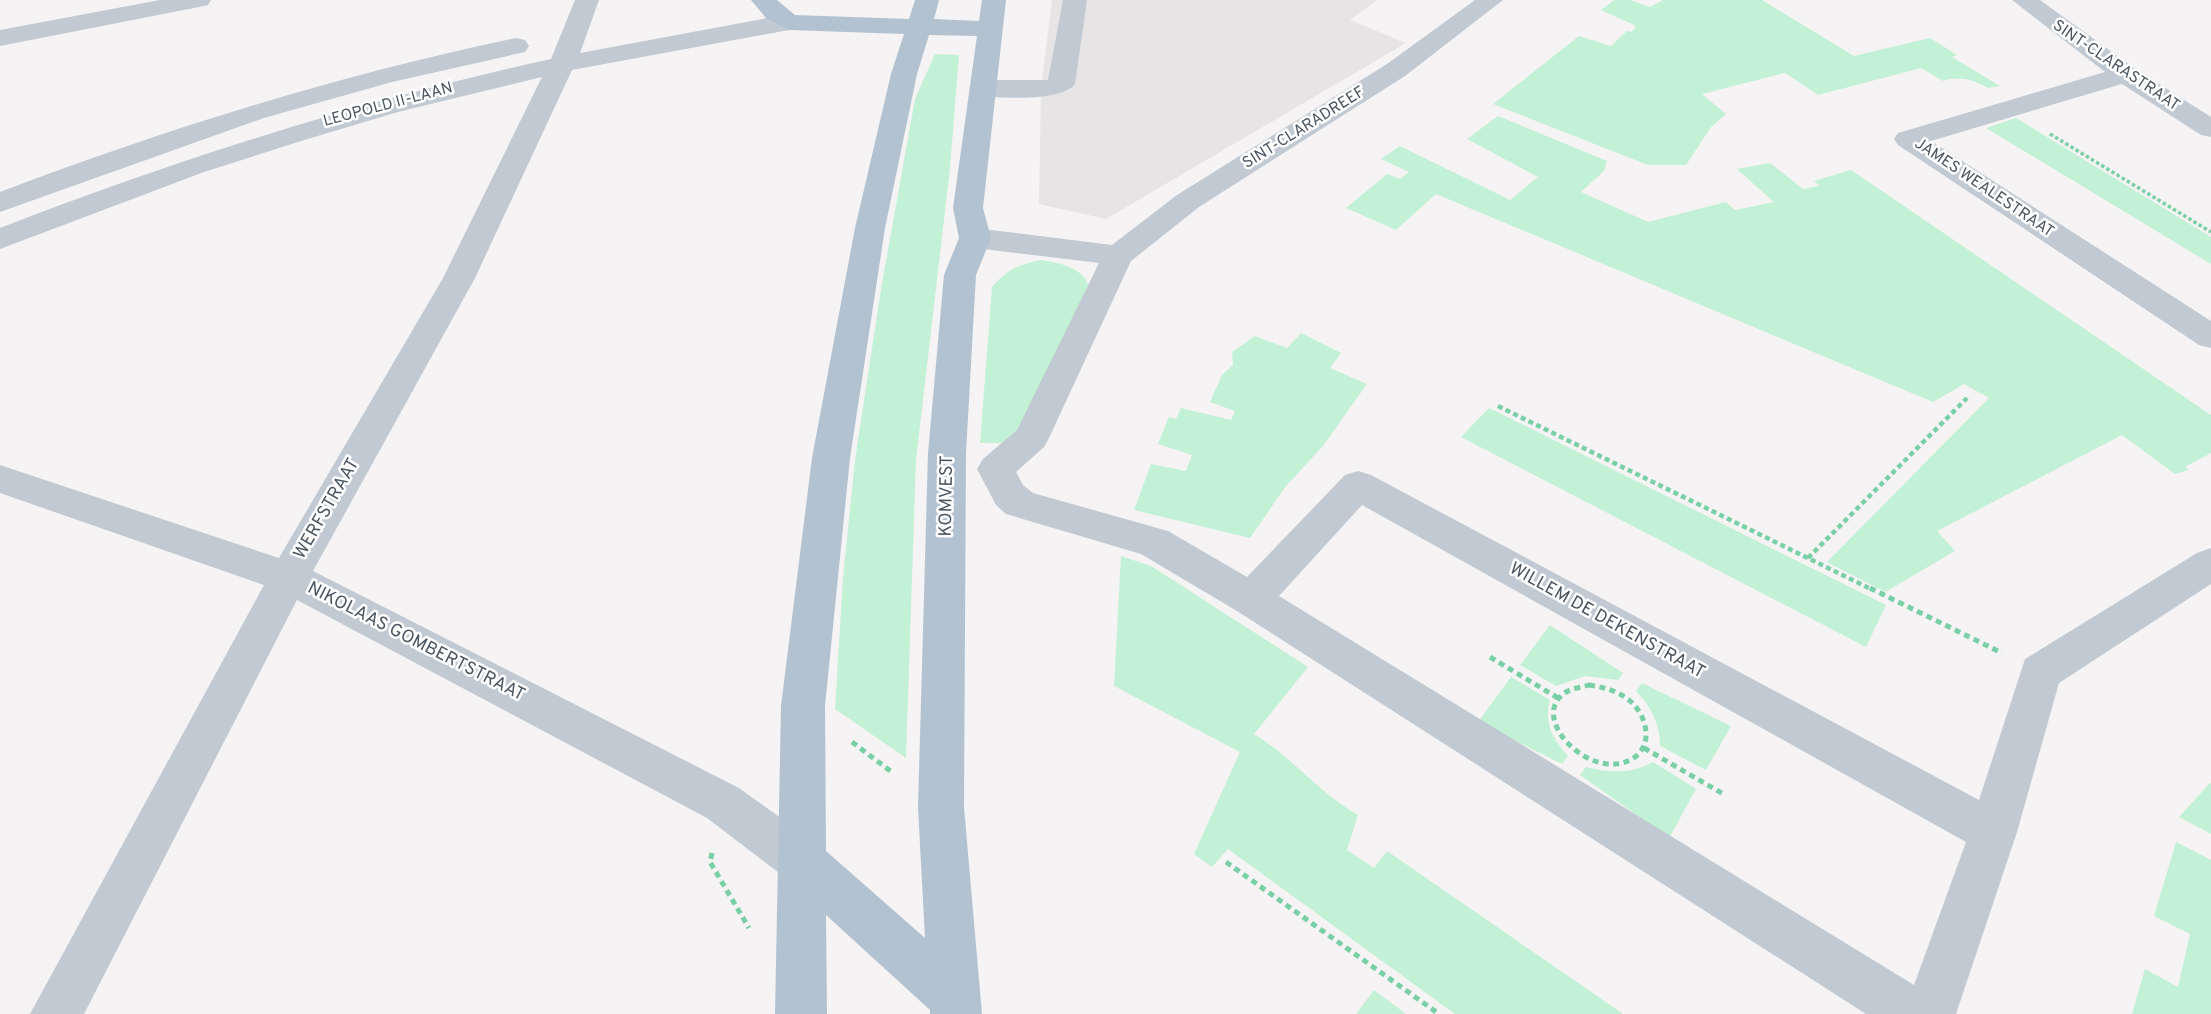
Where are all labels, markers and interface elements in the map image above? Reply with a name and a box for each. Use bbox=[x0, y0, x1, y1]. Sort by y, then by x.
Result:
street label: SINT-CLARASTRAAT bbox=[2049, 16, 2183, 116]
street label: LEOPOLD II-LAAN bbox=[321, 78, 455, 132]
street label: SINT-CLARADREEF bbox=[1239, 82, 1369, 174]
street label: JAMES WEALESTRAAT bbox=[1910, 134, 2058, 242]
street label: WERFSTRAAT bbox=[289, 454, 365, 564]
street label: KOMVEST bbox=[935, 455, 959, 537]
street label: WILLEM DE DEKENSTRAAT bbox=[1505, 558, 1709, 684]
street label: NIKOLAAS GOMBERTSTRAAT bbox=[303, 577, 529, 707]

